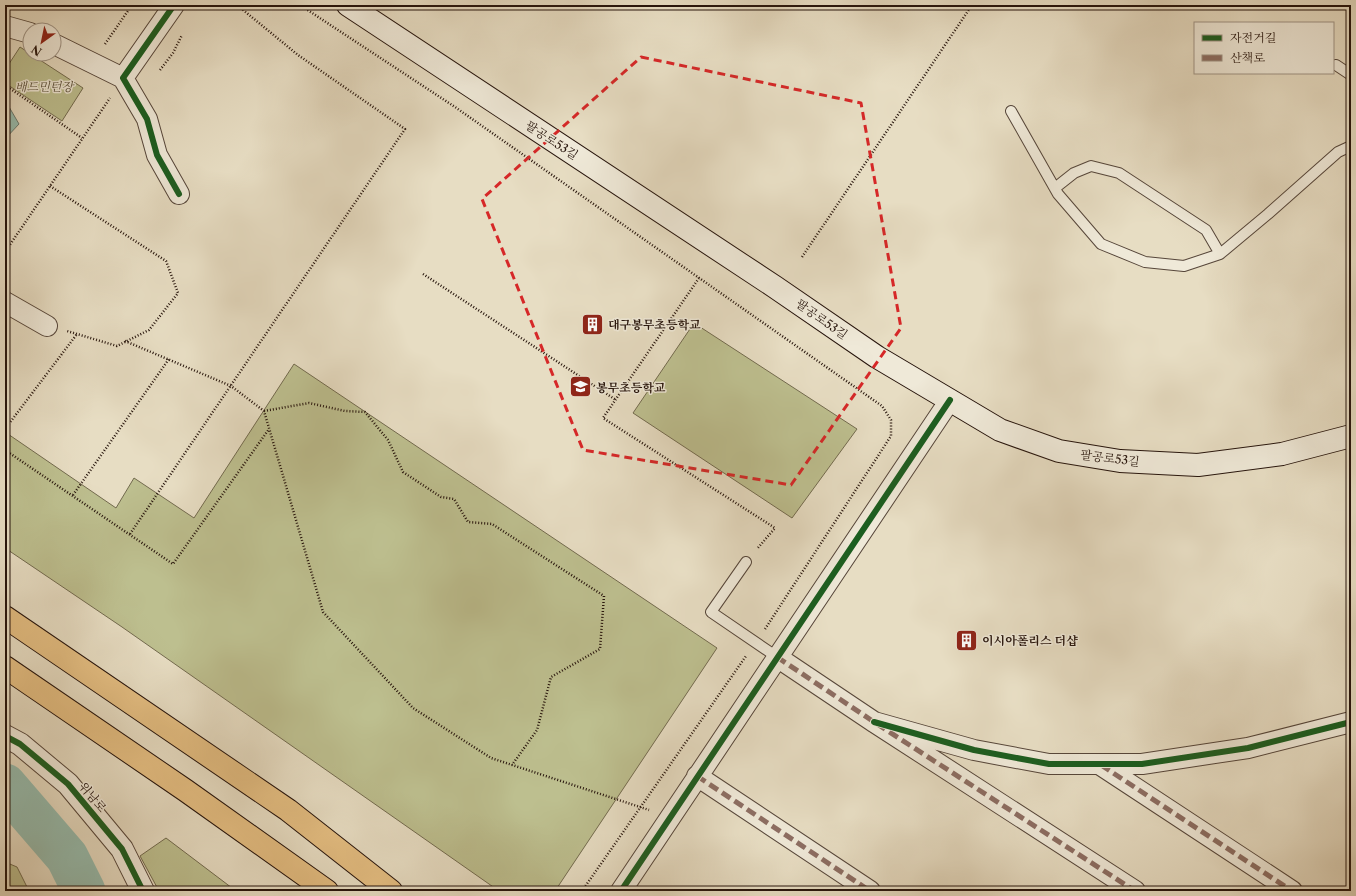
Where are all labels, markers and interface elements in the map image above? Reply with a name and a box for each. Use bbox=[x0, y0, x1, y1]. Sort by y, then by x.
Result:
north arrow bbox=[22, 22, 62, 62]
legend bbox=[1194, 22, 1334, 74]
text: 자전거길 bbox=[1230, 30, 1276, 45]
text: N bbox=[28, 42, 44, 59]
text: 산책로 bbox=[1230, 50, 1265, 65]
park label: 배드민턴장 bbox=[15, 79, 75, 94]
street label: 팔공로53길 bbox=[523, 118, 581, 162]
street label: 팔공로53길 bbox=[793, 296, 851, 342]
building icon: 대구봉무초등학교 bbox=[580, 311, 606, 337]
place label: 대구봉무초등학교 bbox=[608, 317, 701, 332]
school or university icon: 봉무초등학교 bbox=[568, 374, 594, 400]
place label: 봉무초등학교 bbox=[596, 380, 666, 395]
street label: 팔공로53길 bbox=[1080, 447, 1140, 469]
building icon: 이시아폴리스 더샵 bbox=[953, 627, 979, 653]
place label: 이시아폴리스 더샵 bbox=[982, 633, 1078, 648]
street label: 위남로 bbox=[76, 779, 110, 815]

